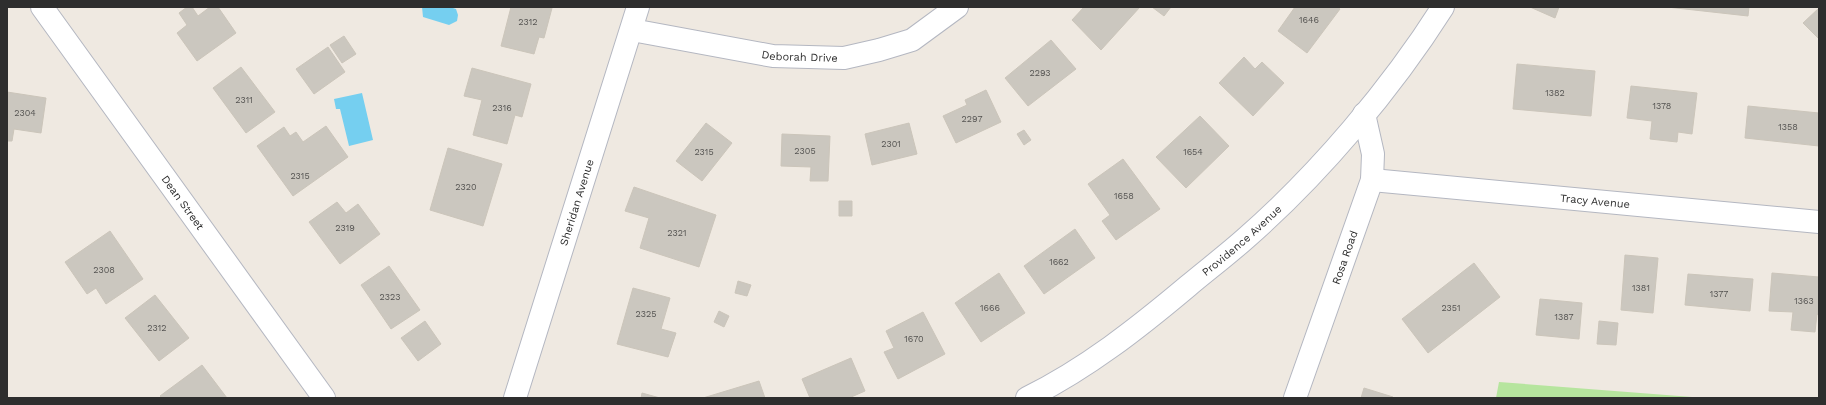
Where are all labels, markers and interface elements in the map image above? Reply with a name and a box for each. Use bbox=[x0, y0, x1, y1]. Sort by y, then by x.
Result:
house number: 1646 bbox=[1299, 15, 1319, 25]
house number: 2312 bbox=[518, 17, 538, 27]
street label: Deborah Drive bbox=[760, 48, 838, 65]
house number: 2293 bbox=[1029, 68, 1051, 78]
house number: 1382 bbox=[1545, 88, 1565, 98]
house number: 2311 bbox=[235, 95, 253, 105]
house number: 1378 bbox=[1653, 101, 1671, 111]
house number: 2316 bbox=[492, 103, 512, 113]
house number: 2304 bbox=[14, 108, 36, 118]
house number: 2297 bbox=[962, 114, 982, 124]
house number: 1358 bbox=[1778, 122, 1798, 132]
house number: 2301 bbox=[881, 139, 901, 149]
house number: 2305 bbox=[794, 146, 816, 156]
house number: 2315 bbox=[694, 147, 714, 157]
house number: 1654 bbox=[1183, 147, 1203, 157]
street label: Sheridan Avenue bbox=[557, 158, 597, 247]
house number: 2315 bbox=[290, 171, 310, 181]
street label: Dean Street bbox=[159, 173, 207, 233]
house number: 2320 bbox=[455, 182, 477, 192]
house number: 1658 bbox=[1114, 191, 1134, 201]
street label: Tracy Avenue bbox=[1559, 192, 1630, 211]
street label: Providence Avenue bbox=[1199, 203, 1284, 279]
house number: 2319 bbox=[335, 223, 355, 233]
house number: 2321 bbox=[667, 228, 687, 238]
street label: Rosa Road bbox=[1330, 229, 1361, 286]
house number: 1662 bbox=[1049, 257, 1069, 267]
house number: 2308 bbox=[93, 265, 115, 275]
house number: 1381 bbox=[1632, 283, 1650, 293]
house number: 1377 bbox=[1710, 289, 1728, 299]
house number: 2323 bbox=[380, 292, 401, 302]
house number: 1363 bbox=[1794, 296, 1814, 306]
house number: 1666 bbox=[980, 303, 1000, 313]
house number: 2351 bbox=[1441, 303, 1461, 313]
house number: 2325 bbox=[636, 309, 656, 319]
house number: 1387 bbox=[1555, 312, 1574, 322]
house number: 2312 bbox=[147, 323, 167, 333]
house number: 1670 bbox=[904, 334, 924, 344]

